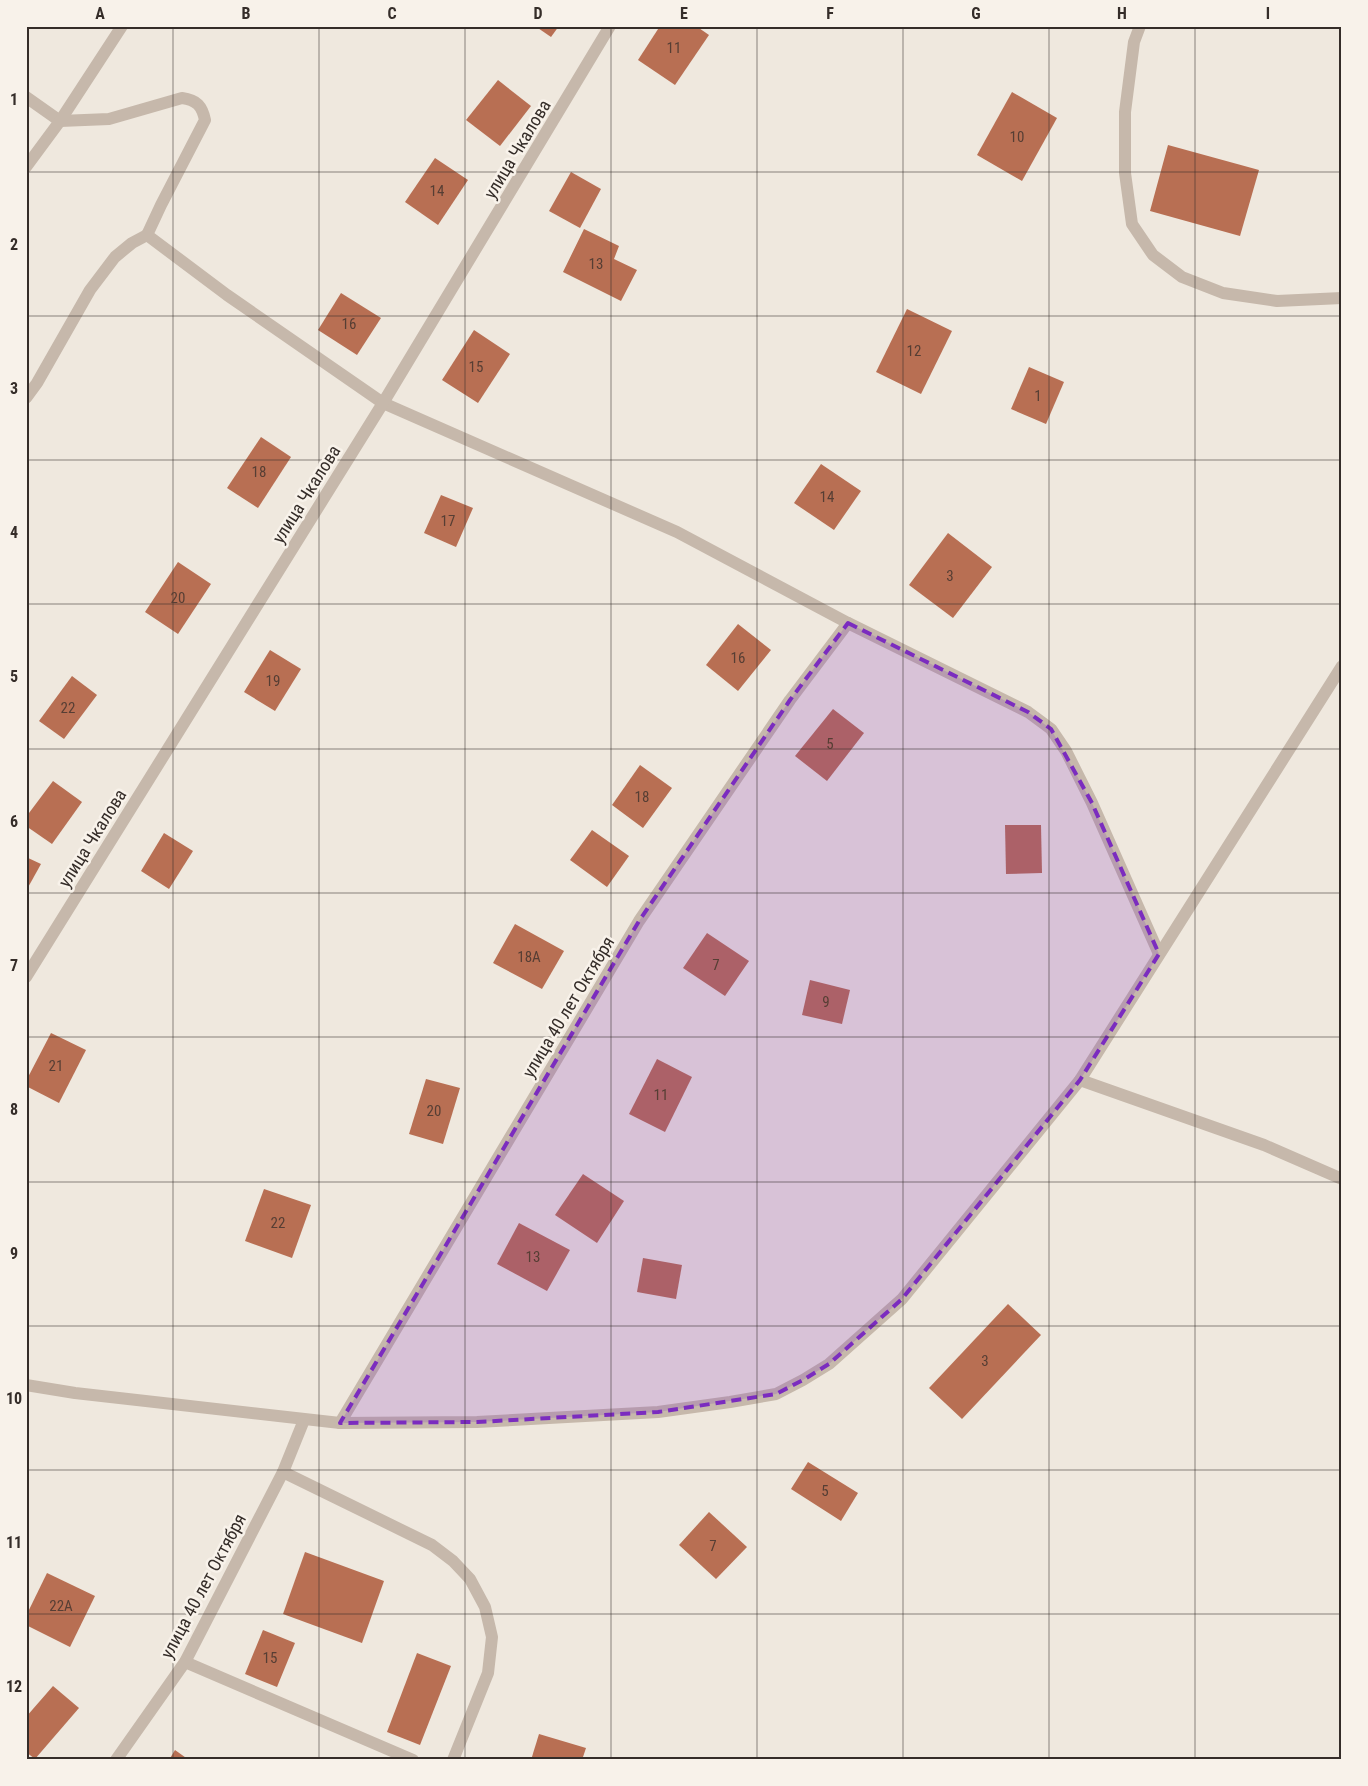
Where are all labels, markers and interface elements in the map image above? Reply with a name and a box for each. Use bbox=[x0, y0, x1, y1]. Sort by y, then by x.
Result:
text: A bbox=[95, 4, 105, 23]
text: B bbox=[242, 4, 251, 23]
text: C bbox=[387, 4, 397, 23]
text: D bbox=[533, 4, 543, 23]
text: E bbox=[680, 4, 688, 23]
text: F bbox=[826, 4, 834, 23]
text: G bbox=[971, 4, 981, 23]
text: H bbox=[1117, 4, 1127, 23]
text: I bbox=[1266, 4, 1270, 23]
house number: 11 bbox=[667, 39, 681, 57]
text: 1 bbox=[10, 90, 18, 109]
street label: улица Чкалова bbox=[479, 96, 555, 202]
house number: 10 bbox=[1010, 128, 1024, 146]
house number: 14 bbox=[430, 182, 444, 200]
text: 2 bbox=[10, 235, 18, 254]
house number: 13 bbox=[589, 255, 603, 273]
house number: 16 bbox=[342, 315, 356, 333]
house number: 12 bbox=[907, 342, 921, 360]
house number: 15 bbox=[469, 358, 483, 376]
text: 3 bbox=[10, 379, 18, 398]
house number: 1 bbox=[1034, 387, 1042, 405]
street label: улица Чкалова bbox=[268, 441, 344, 547]
house number: 18 bbox=[252, 463, 266, 481]
house number: 14 bbox=[820, 488, 834, 506]
house number: 17 bbox=[441, 512, 455, 530]
text: 4 bbox=[10, 523, 18, 542]
house number: 3 bbox=[946, 567, 954, 585]
house number: 20 bbox=[171, 589, 185, 607]
house number: 16 bbox=[731, 649, 745, 667]
text: 5 bbox=[10, 667, 18, 686]
house number: 19 bbox=[266, 672, 280, 690]
house number: 22 bbox=[61, 699, 75, 717]
house number: 5 bbox=[826, 735, 834, 753]
street label: улица Чкалова bbox=[54, 785, 130, 891]
house number: 18 bbox=[635, 788, 649, 806]
text: 6 bbox=[10, 812, 18, 831]
street label: улица 40 лет Октября bbox=[518, 933, 618, 1081]
house number: 18А bbox=[517, 948, 541, 966]
text: 7 bbox=[10, 956, 18, 975]
house number: 7 bbox=[712, 956, 720, 974]
house number: 9 bbox=[822, 993, 830, 1011]
house number: 21 bbox=[49, 1057, 63, 1075]
house number: 11 bbox=[654, 1086, 668, 1104]
text: 8 bbox=[10, 1100, 18, 1119]
house number: 20 bbox=[427, 1102, 441, 1120]
house number: 22 bbox=[271, 1214, 285, 1232]
text: 9 bbox=[10, 1244, 18, 1263]
house number: 13 bbox=[526, 1248, 540, 1266]
house number: 3 bbox=[981, 1352, 989, 1370]
text: 10 bbox=[6, 1389, 22, 1408]
house number: 5 bbox=[821, 1482, 829, 1500]
street label: улица 40 лет Октября bbox=[156, 1510, 250, 1662]
text: 11 bbox=[6, 1533, 22, 1552]
house number: 7 bbox=[709, 1537, 717, 1555]
house number: 22А bbox=[49, 1597, 73, 1615]
house number: 15 bbox=[263, 1649, 277, 1667]
text: 12 bbox=[6, 1677, 22, 1696]

